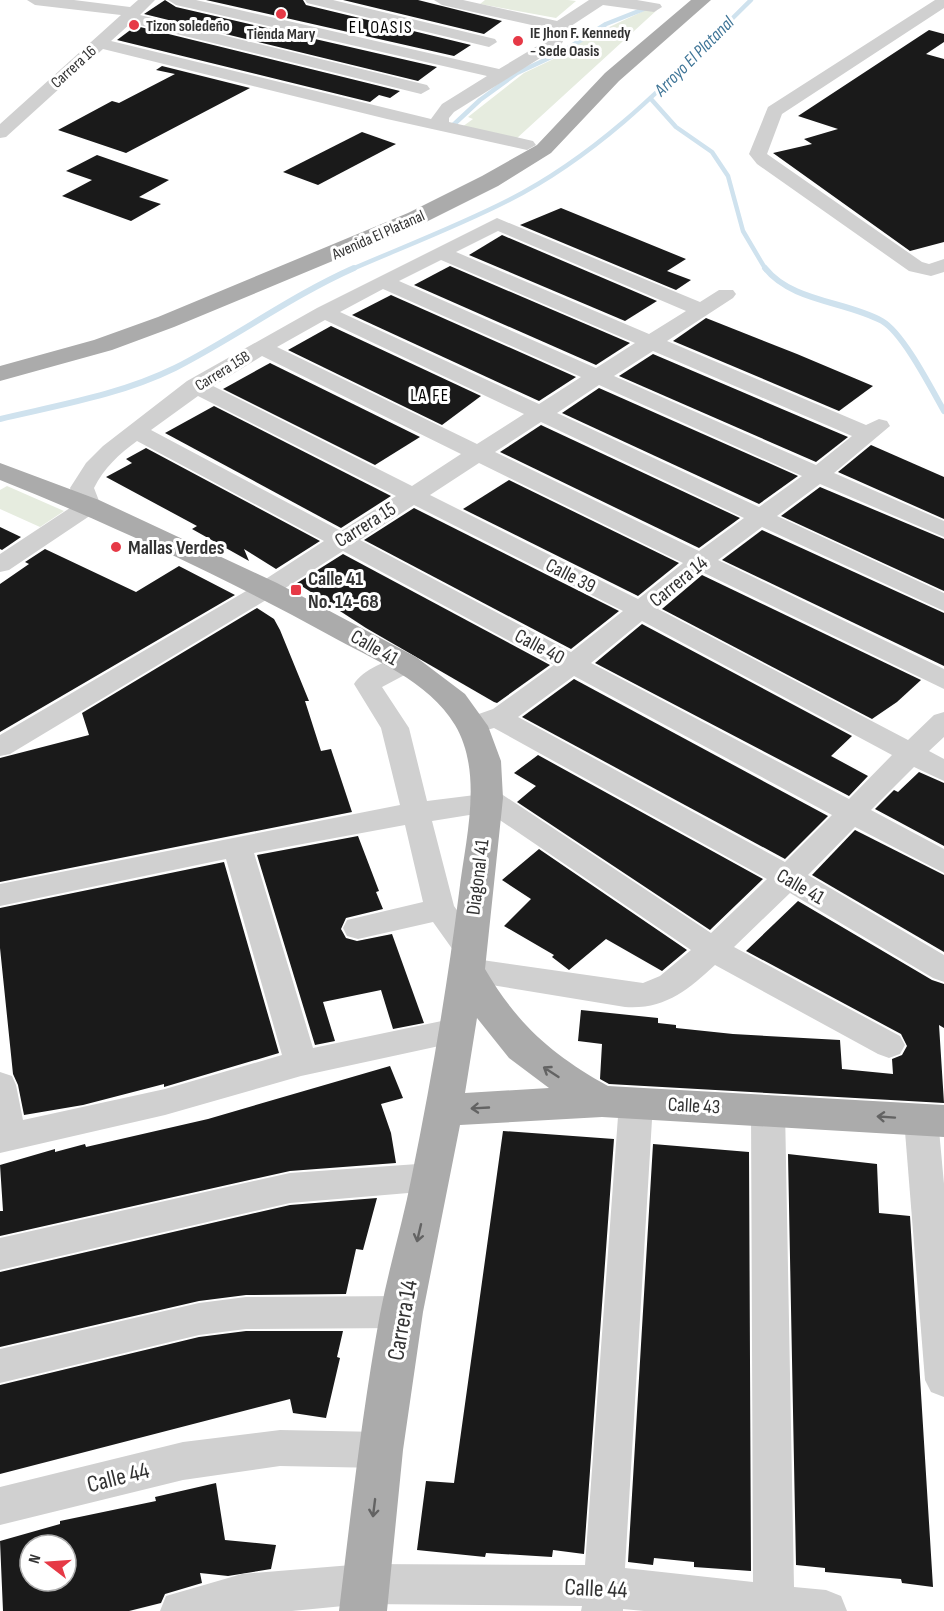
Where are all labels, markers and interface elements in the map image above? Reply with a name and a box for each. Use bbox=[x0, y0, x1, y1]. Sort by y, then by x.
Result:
marker: Tienda Mary bbox=[274, 7, 288, 21]
water label: Arroyo El Platanal bbox=[650, 12, 739, 101]
place label: Tizon soledeño bbox=[146, 17, 230, 36]
district label: EL OASIS bbox=[349, 17, 413, 38]
marker: Tizon soledeño bbox=[127, 18, 141, 32]
place label: IE Jhon F. Kennedy - Sede Oasis bbox=[530, 24, 631, 61]
place label: Tienda Mary bbox=[247, 25, 316, 44]
marker: IE Jhon F. Kennedy - Sede Oasis bbox=[511, 34, 525, 48]
street label: Carrera 16 bbox=[47, 42, 101, 92]
street label: Avenida El Platanal bbox=[328, 206, 428, 265]
street label: Carrera 15B bbox=[192, 347, 254, 396]
district label: LA FE bbox=[410, 385, 450, 406]
street label: Carrera 15 bbox=[331, 497, 401, 553]
place label: Mallas Verdes bbox=[128, 536, 225, 560]
marker: Mallas Verdes bbox=[109, 540, 123, 554]
street label: Carrera 14 bbox=[645, 551, 713, 612]
street label: Calle 39 bbox=[542, 553, 600, 599]
place label: Calle 41 No. 14-68 bbox=[308, 567, 379, 614]
marker: Calle 41 No. 14-68 bbox=[289, 583, 303, 597]
street label: Calle 40 bbox=[510, 624, 569, 670]
street label: Calle 41 bbox=[346, 625, 403, 671]
street label: Diagonal 41 bbox=[461, 838, 495, 916]
street label: Calle 41 bbox=[772, 864, 829, 910]
one-way arrow bbox=[543, 1065, 560, 1077]
street label: Calle 43 bbox=[667, 1093, 721, 1119]
one-way arrow bbox=[471, 1102, 491, 1113]
one-way arrow bbox=[876, 1111, 896, 1122]
one-way arrow bbox=[413, 1223, 425, 1242]
street label: Carrera 14 bbox=[381, 1277, 424, 1363]
street label: Calle 44 bbox=[84, 1456, 152, 1499]
one-way arrow bbox=[368, 1498, 379, 1517]
north arrow bbox=[18, 1533, 78, 1593]
text: N bbox=[25, 1552, 45, 1566]
street label: Calle 44 bbox=[564, 1572, 628, 1605]

